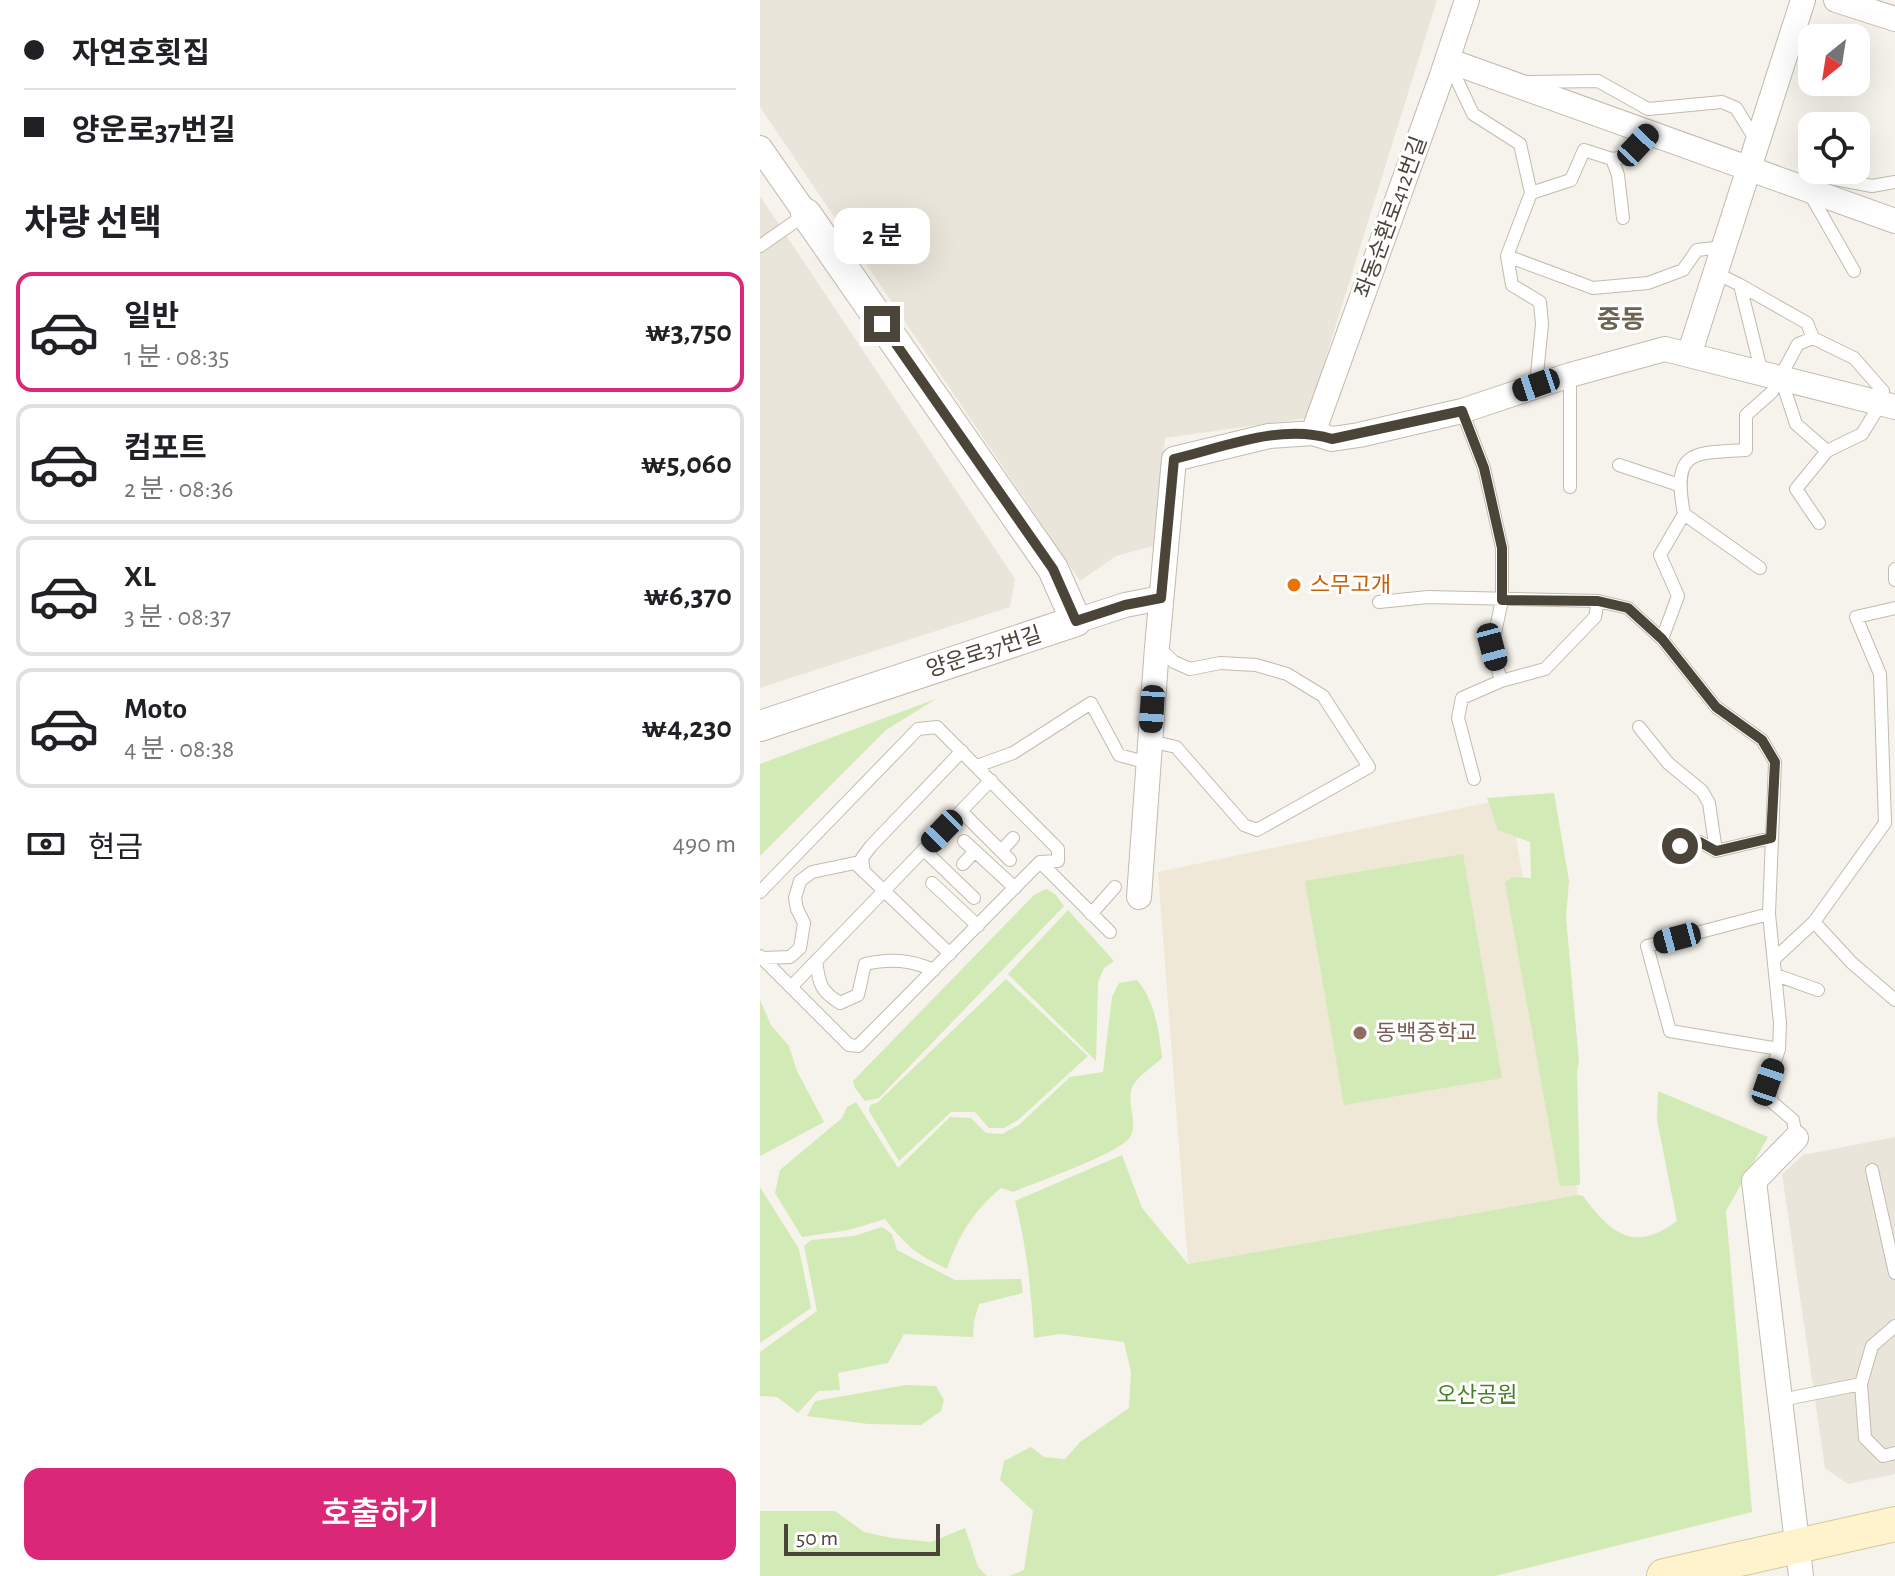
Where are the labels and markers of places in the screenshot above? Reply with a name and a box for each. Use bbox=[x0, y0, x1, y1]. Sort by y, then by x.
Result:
place label: 스무고개 bbox=[1310, 573, 1391, 596]
marker: 스무고개 bbox=[1285, 576, 1303, 594]
place label: 동백중학교 bbox=[1376, 1021, 1477, 1044]
marker: 동백중학교 bbox=[1351, 1024, 1369, 1042]

